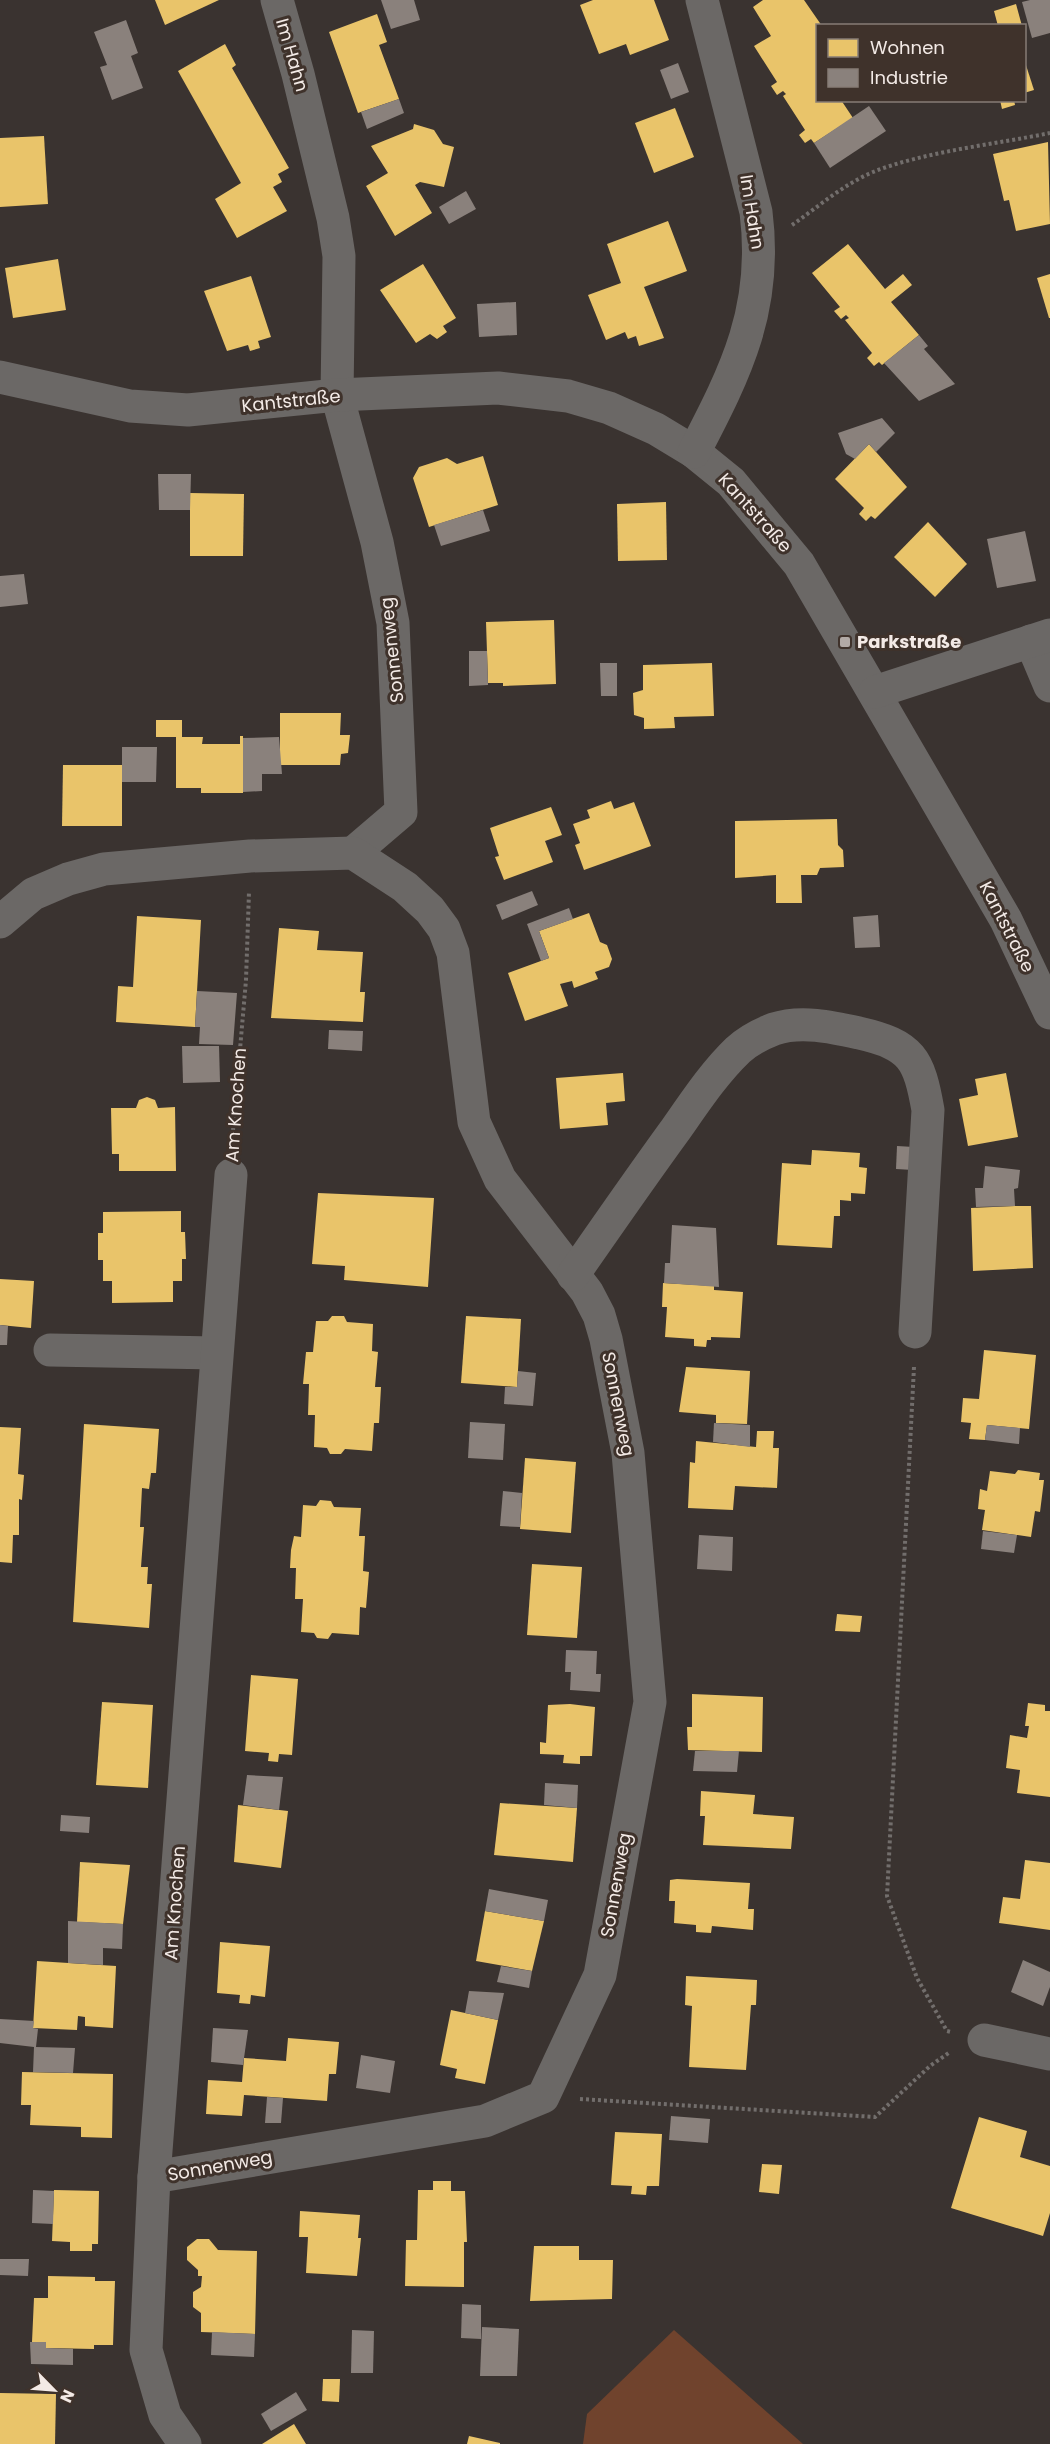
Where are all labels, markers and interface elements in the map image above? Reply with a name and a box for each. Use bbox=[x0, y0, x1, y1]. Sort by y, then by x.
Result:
street label: Im Hahn bbox=[270, 15, 315, 95]
legend bbox=[816, 24, 1026, 102]
text: Wohnen bbox=[870, 35, 945, 60]
text: Industrie bbox=[870, 65, 948, 90]
street label: Im Hahn bbox=[734, 173, 771, 251]
street label: Kantstraße bbox=[240, 383, 342, 418]
street label: Kantstraße bbox=[713, 467, 798, 558]
street label: Sonnenweg bbox=[374, 596, 409, 704]
place label: Parkstraße bbox=[857, 629, 961, 654]
marker: Parkstraße bbox=[838, 635, 852, 649]
street label: Kantstraße bbox=[974, 877, 1041, 977]
street label: Am Knochen bbox=[219, 1047, 252, 1163]
street label: Sonnenweg bbox=[596, 1350, 641, 1458]
street label: Sonnenweg bbox=[594, 1831, 637, 1939]
street label: Am Knochen bbox=[158, 1845, 191, 1961]
street label: Sonnenweg bbox=[166, 2144, 274, 2187]
north arrow bbox=[24, 2360, 84, 2420]
text: N bbox=[54, 2386, 80, 2406]

